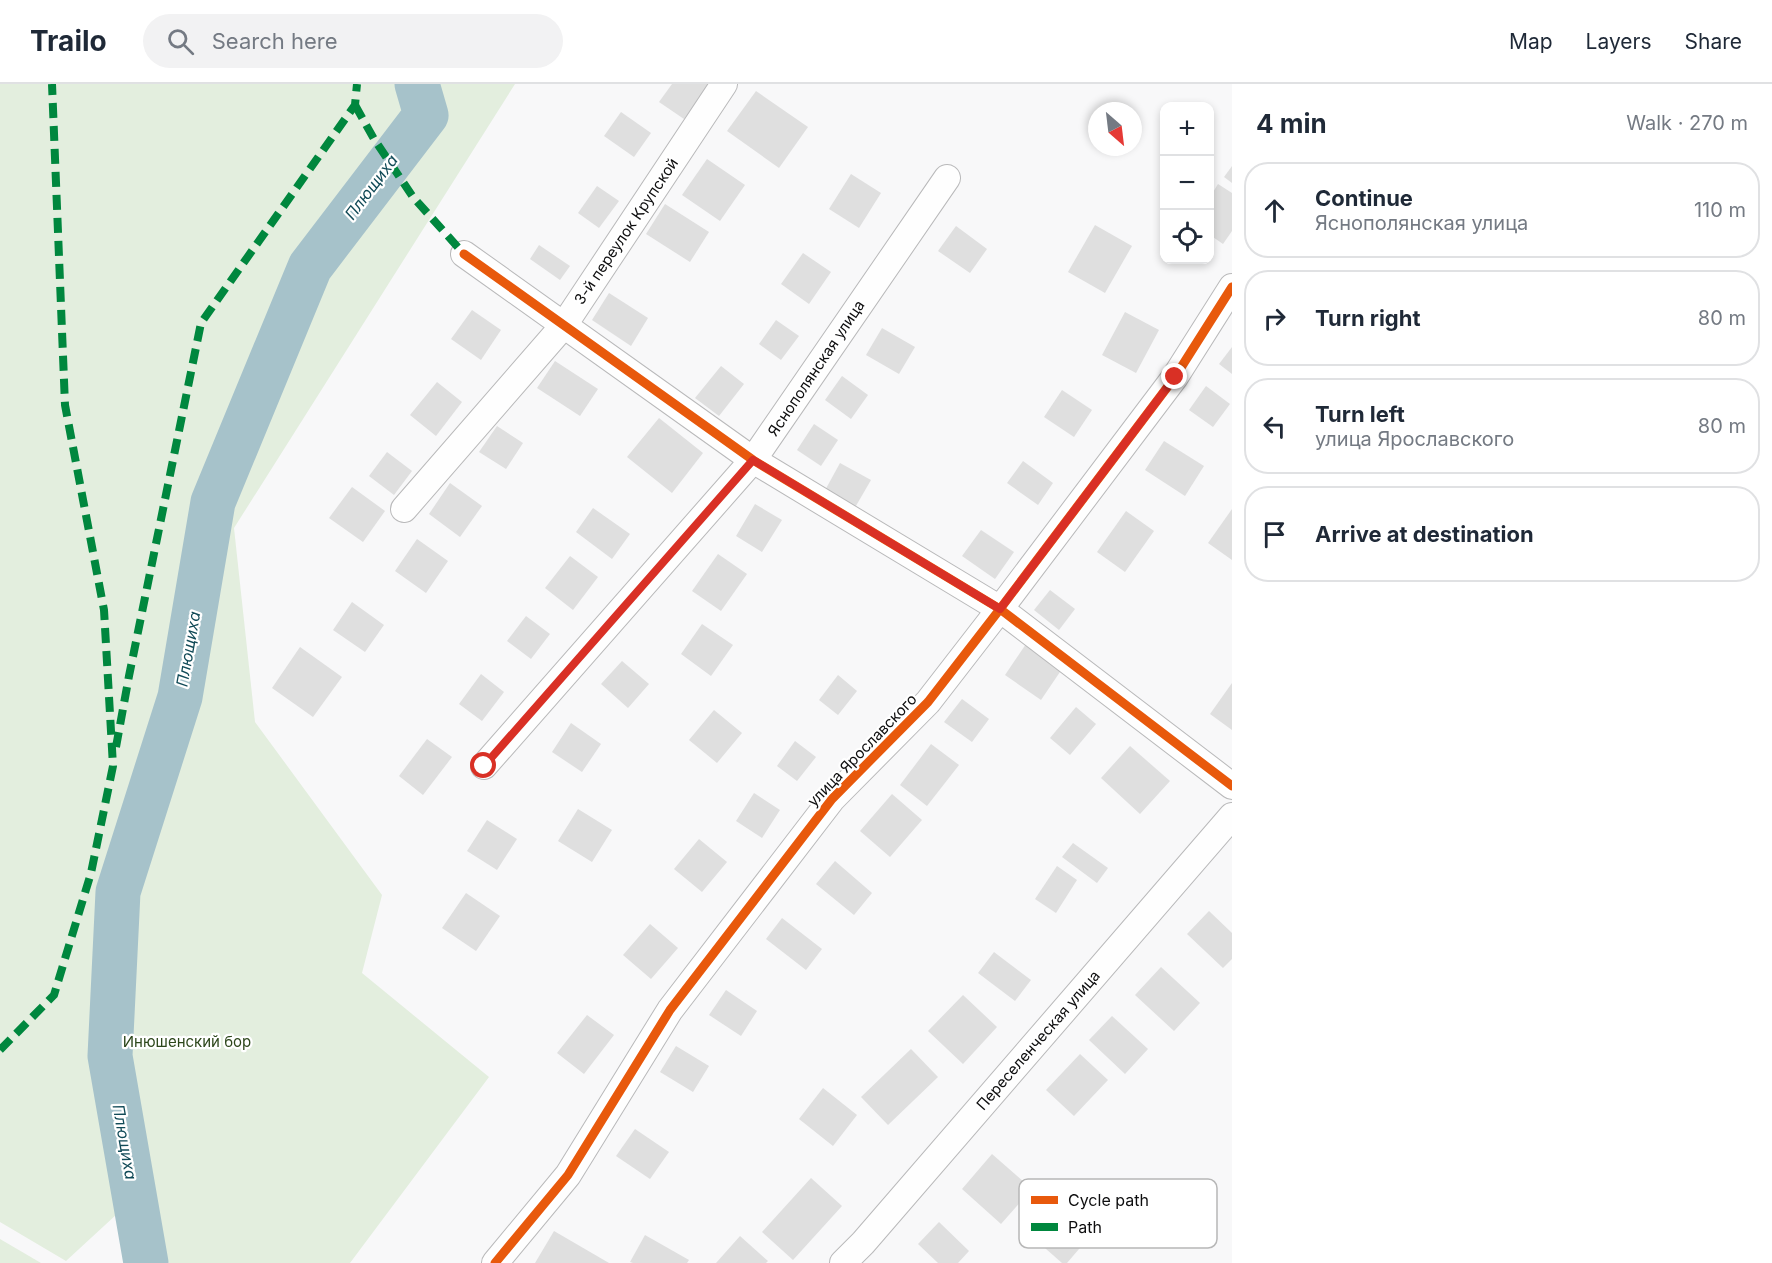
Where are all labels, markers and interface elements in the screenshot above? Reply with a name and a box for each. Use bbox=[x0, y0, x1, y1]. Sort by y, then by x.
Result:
search box bbox=[143, 14, 563, 68]
text: Trailo bbox=[30, 24, 107, 58]
icon: search bbox=[164, 25, 197, 58]
text: Search here bbox=[212, 28, 338, 54]
text: Map bbox=[1509, 29, 1553, 54]
text: Layers bbox=[1586, 29, 1652, 54]
text: Share bbox=[1685, 29, 1742, 54]
north arrow bbox=[1088, 102, 1142, 156]
map controls bbox=[1160, 102, 1214, 264]
button: + bbox=[1160, 102, 1214, 156]
text: 4 min bbox=[1256, 108, 1327, 139]
text: Walk · 270 m bbox=[1626, 111, 1748, 135]
water label: Плющиха bbox=[340, 150, 402, 223]
street label: 3-й переулок Крупской bbox=[570, 154, 682, 308]
button: − bbox=[1160, 156, 1214, 210]
text: Continue bbox=[1315, 185, 1413, 211]
icon: ahead bbox=[1258, 194, 1291, 227]
text: 110 m bbox=[1694, 198, 1746, 222]
button: locate bbox=[1160, 210, 1214, 264]
text: Яснополянская улица bbox=[1315, 211, 1528, 235]
street label: Яснополянская улица bbox=[763, 296, 869, 440]
icon: right bbox=[1258, 302, 1291, 335]
text: Turn right bbox=[1315, 305, 1421, 331]
text: 80 m bbox=[1698, 306, 1746, 330]
route end bbox=[1161, 363, 1187, 389]
text: Turn left bbox=[1315, 401, 1405, 427]
icon: left bbox=[1258, 410, 1291, 443]
text: 80 m bbox=[1698, 414, 1746, 438]
text: улица Ярославского bbox=[1315, 427, 1514, 451]
icon: arrive bbox=[1258, 518, 1291, 551]
text: Arrive at destination bbox=[1315, 521, 1534, 547]
water label: Плющиха bbox=[172, 610, 204, 688]
street label: улица Ярославского bbox=[803, 690, 921, 810]
route start bbox=[470, 752, 496, 778]
street label: Переселенческая улица bbox=[972, 966, 1104, 1114]
park label: Инюшенский бор bbox=[123, 1032, 251, 1051]
water label: Плющиха bbox=[109, 1103, 141, 1181]
legend bbox=[1019, 1179, 1217, 1248]
text: Cycle path bbox=[1068, 1190, 1149, 1210]
text: Path bbox=[1068, 1217, 1102, 1237]

